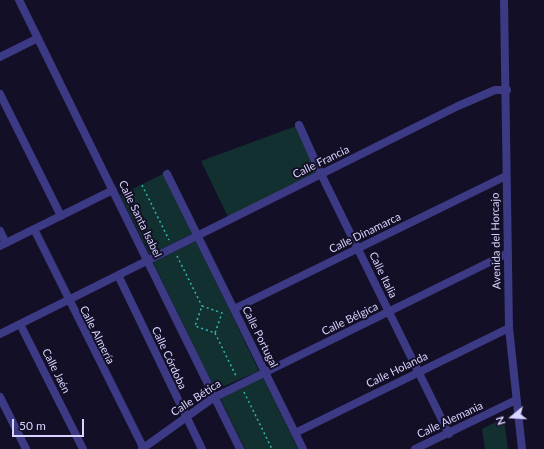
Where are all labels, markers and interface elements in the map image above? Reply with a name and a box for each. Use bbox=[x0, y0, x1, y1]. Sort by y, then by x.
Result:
street label: Calle Francia bbox=[291, 143, 351, 181]
street label: Calle Santa Isabel bbox=[116, 178, 164, 260]
street label: Avenida del Horcajo bbox=[489, 193, 503, 289]
street label: Calle Dinamarca bbox=[327, 210, 403, 256]
street label: Calle Italia bbox=[366, 250, 400, 300]
street label: Calle Bélgica bbox=[320, 300, 380, 338]
street label: Calle Almería bbox=[77, 304, 117, 366]
street label: Calle Portugal bbox=[239, 304, 281, 370]
street label: Calle Córdoba bbox=[149, 324, 189, 392]
street label: Calle Jaén bbox=[39, 346, 73, 396]
street label: Calle Holanda bbox=[364, 349, 430, 391]
street label: Calle Bética bbox=[169, 377, 223, 419]
north arrow bbox=[492, 397, 532, 437]
street label: Calle Alemania bbox=[415, 399, 485, 441]
scale bar bbox=[14, 411, 86, 437]
text: N bbox=[493, 415, 508, 427]
text: 50 m bbox=[19, 418, 46, 433]

